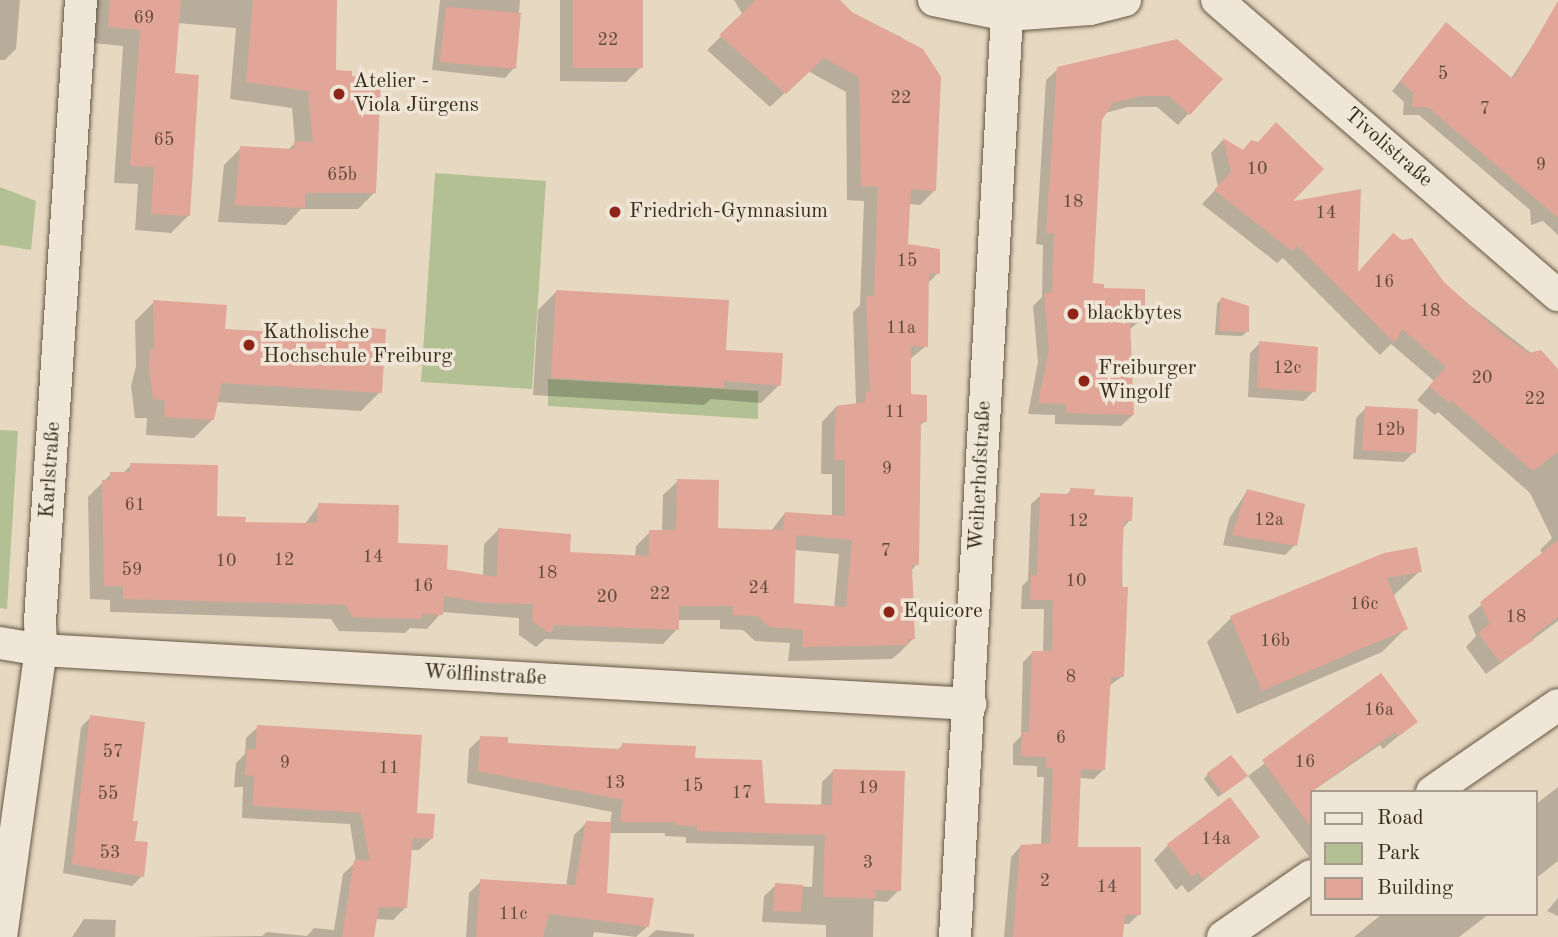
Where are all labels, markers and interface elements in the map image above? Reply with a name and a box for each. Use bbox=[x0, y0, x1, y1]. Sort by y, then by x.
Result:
house number: 69 bbox=[134, 7, 154, 29]
house number: 22 bbox=[598, 29, 618, 51]
house number: 5 bbox=[1438, 63, 1448, 85]
place label: Atelier - Viola Jürgens bbox=[353, 69, 479, 119]
marker: Atelier - Viola Jürgens bbox=[331, 86, 347, 102]
house number: 22 bbox=[891, 87, 911, 109]
house number: 7 bbox=[1480, 98, 1490, 120]
street label: Tivolistraße bbox=[1339, 103, 1437, 193]
house number: 65 bbox=[154, 129, 174, 151]
house number: 9 bbox=[1536, 154, 1546, 176]
house number: 10 bbox=[1247, 158, 1267, 180]
house number: 65b bbox=[327, 164, 357, 186]
house number: 18 bbox=[1063, 191, 1083, 213]
place label: Friedrich-Gymnasium bbox=[629, 199, 828, 225]
house number: 14 bbox=[1316, 202, 1336, 224]
marker: Friedrich-Gymnasium bbox=[607, 204, 623, 220]
house number: 15 bbox=[897, 250, 917, 272]
house number: 16 bbox=[1374, 271, 1394, 293]
house number: 18 bbox=[1420, 300, 1440, 322]
place label: blackbytes bbox=[1087, 301, 1182, 327]
marker: blackbytes bbox=[1065, 306, 1081, 322]
house number: 11a bbox=[886, 317, 916, 339]
place label: Katholische Hochschule Freiburg bbox=[263, 320, 453, 370]
marker: Katholische Hochschule Freiburg bbox=[241, 337, 257, 353]
place label: Freiburger Wingolf bbox=[1098, 356, 1196, 406]
house number: 12c bbox=[1273, 357, 1301, 379]
house number: 20 bbox=[1472, 367, 1492, 389]
marker: Freiburger Wingolf bbox=[1076, 373, 1092, 389]
house number: 22 bbox=[1525, 388, 1545, 410]
street label: Weiherhofstraße bbox=[964, 400, 998, 552]
house number: 11 bbox=[885, 401, 905, 423]
house number: 12b bbox=[1375, 419, 1405, 441]
street label: Karlstraße bbox=[35, 421, 67, 519]
house number: 9 bbox=[882, 458, 892, 480]
house number: 61 bbox=[125, 494, 145, 516]
house number: 12a bbox=[1254, 509, 1284, 531]
house number: 12 bbox=[1068, 510, 1088, 532]
house number: 7 bbox=[881, 540, 891, 562]
house number: 14 bbox=[363, 546, 383, 568]
house number: 12 bbox=[274, 549, 294, 571]
house number: 10 bbox=[216, 550, 236, 572]
house number: 59 bbox=[122, 559, 142, 581]
house number: 18 bbox=[537, 562, 557, 584]
house number: 10 bbox=[1066, 570, 1086, 592]
house number: 16 bbox=[413, 575, 433, 597]
house number: 24 bbox=[749, 577, 769, 599]
house number: 22 bbox=[650, 583, 670, 605]
house number: 20 bbox=[597, 586, 617, 608]
house number: 16c bbox=[1350, 593, 1378, 615]
place label: Equicore bbox=[903, 599, 983, 625]
marker: Equicore bbox=[881, 604, 897, 620]
house number: 18 bbox=[1506, 606, 1526, 628]
house number: 16b bbox=[1260, 630, 1290, 652]
street label: Wölflinstraße bbox=[423, 660, 547, 692]
house number: 8 bbox=[1066, 666, 1076, 688]
house number: 16a bbox=[1364, 699, 1394, 721]
house number: 6 bbox=[1056, 727, 1066, 749]
house number: 57 bbox=[103, 741, 123, 763]
house number: 16 bbox=[1295, 751, 1315, 773]
house number: 9 bbox=[280, 752, 290, 774]
house number: 11 bbox=[379, 757, 399, 779]
house number: 13 bbox=[605, 772, 625, 794]
house number: 15 bbox=[683, 775, 703, 797]
house number: 19 bbox=[858, 777, 878, 799]
house number: 17 bbox=[732, 782, 752, 804]
house number: 55 bbox=[98, 783, 118, 805]
legend bbox=[1310, 790, 1537, 916]
text: Road bbox=[1377, 808, 1424, 829]
house number: 14a bbox=[1201, 828, 1231, 850]
house number: 53 bbox=[100, 842, 120, 864]
text: Park bbox=[1377, 843, 1420, 864]
house number: 3 bbox=[863, 852, 873, 874]
house number: 2 bbox=[1040, 870, 1050, 892]
house number: 14 bbox=[1097, 876, 1117, 898]
text: Building bbox=[1377, 878, 1453, 899]
house number: 11c bbox=[499, 903, 527, 925]

